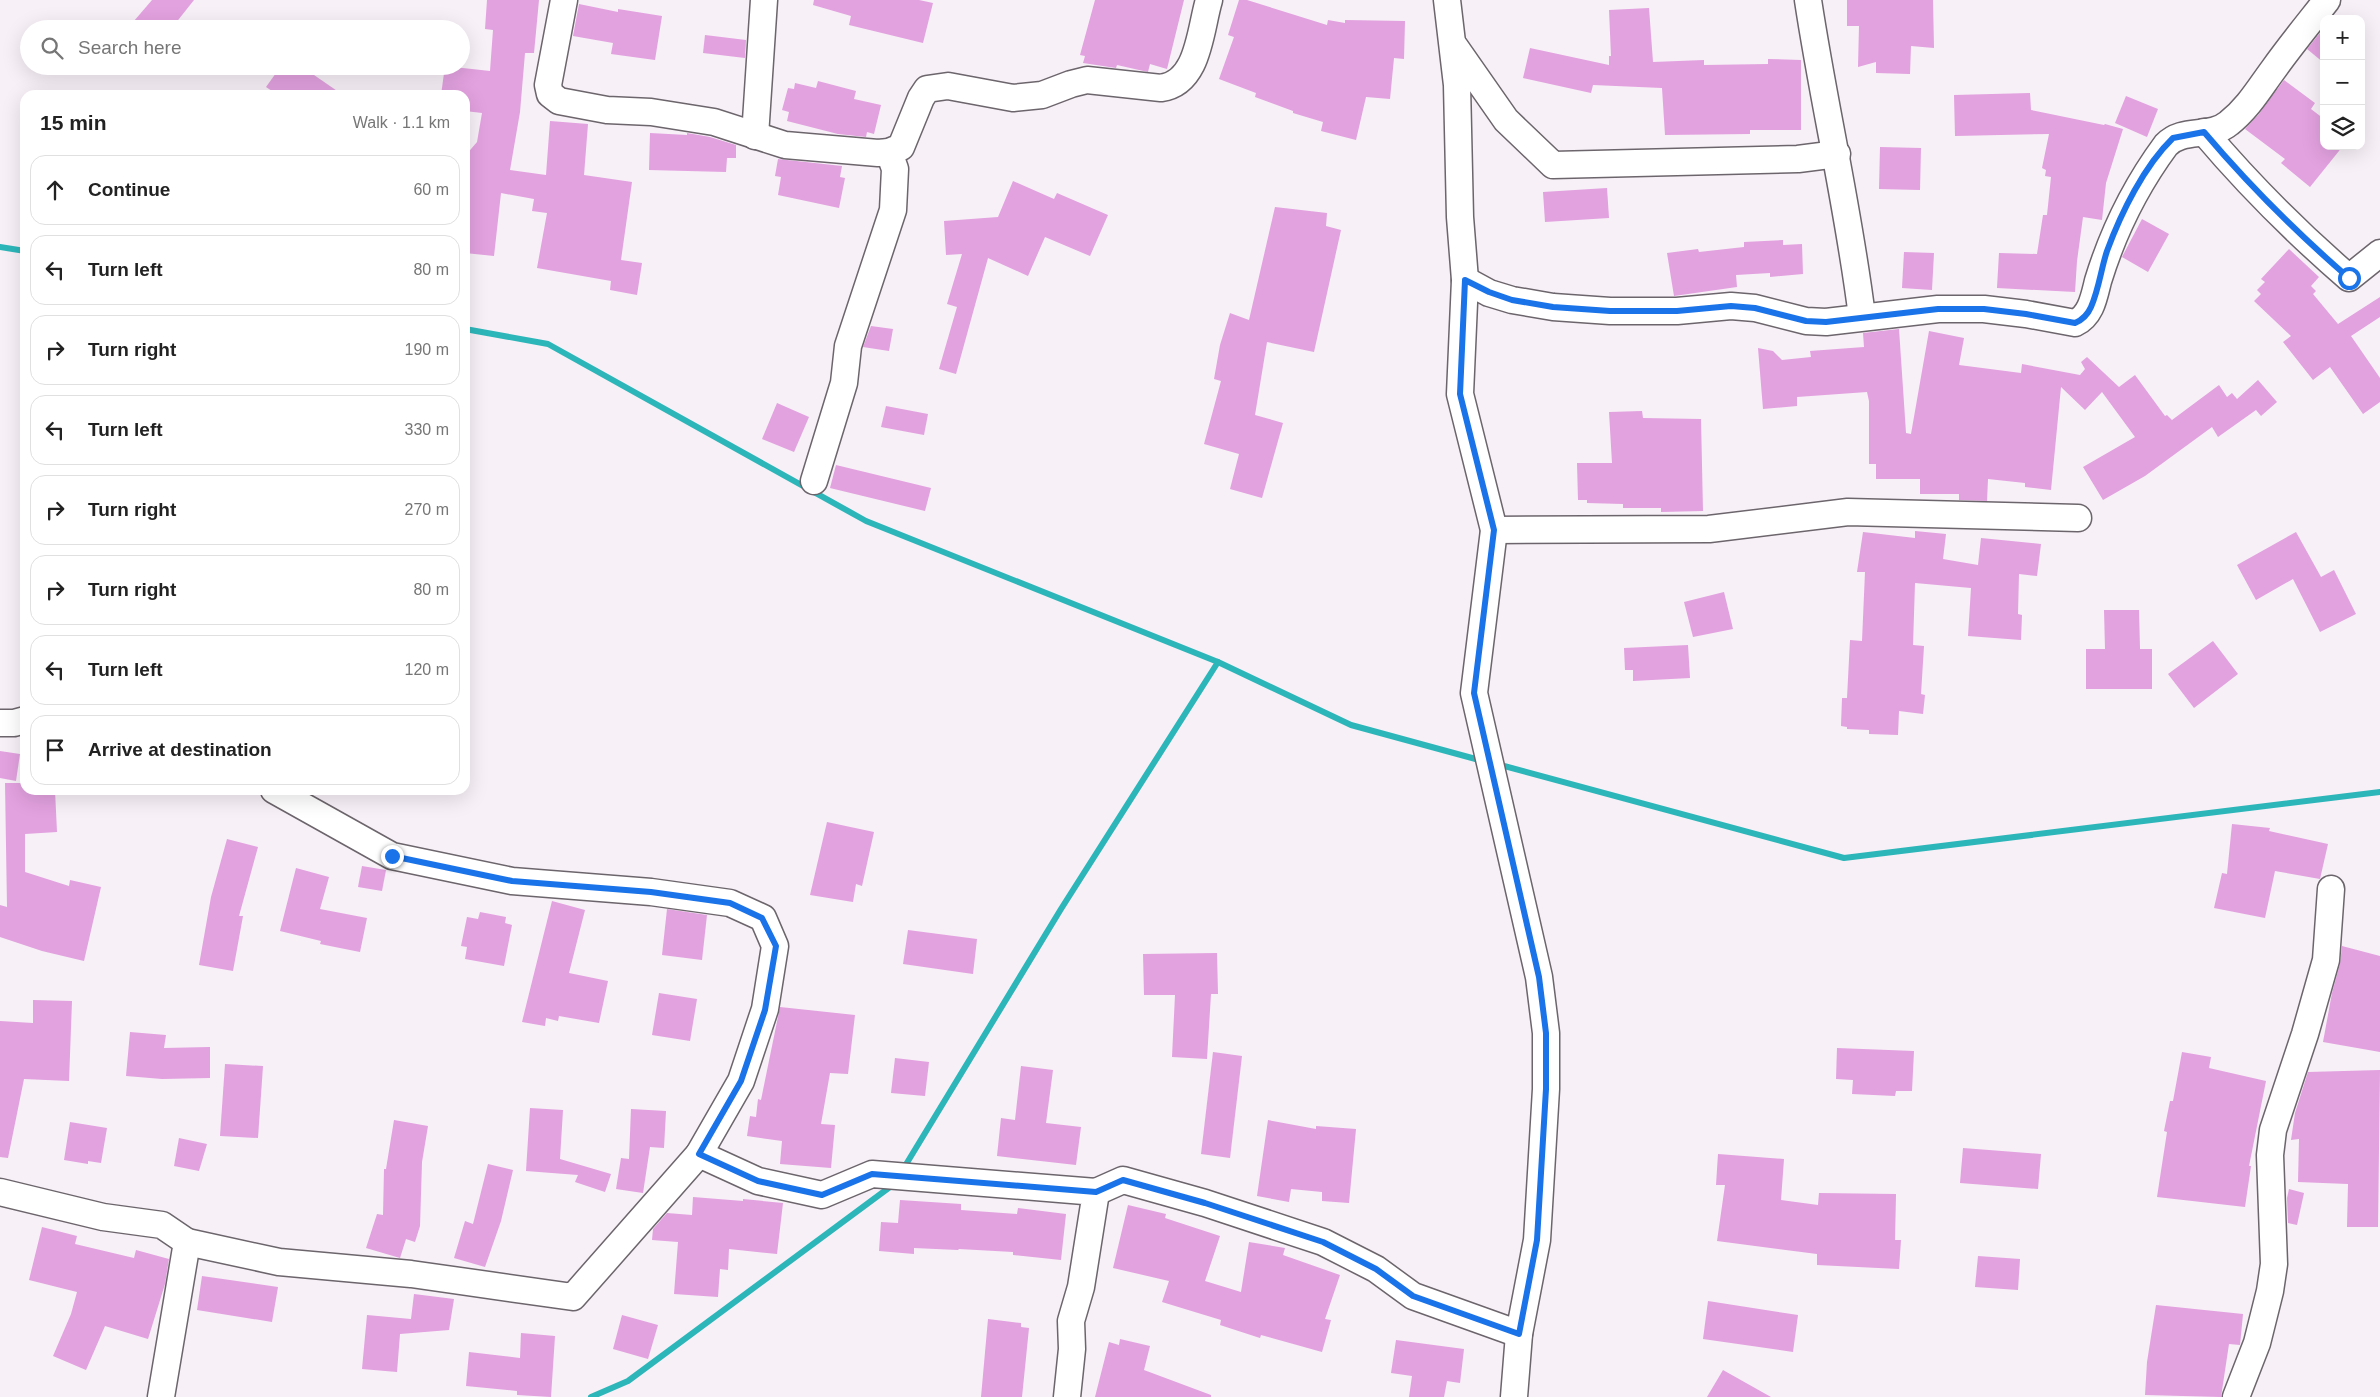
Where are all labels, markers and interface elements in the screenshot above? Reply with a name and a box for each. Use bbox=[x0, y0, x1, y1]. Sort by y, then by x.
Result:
map controls bbox=[2320, 15, 2365, 150]
button: + bbox=[2320, 15, 2365, 60]
search box bbox=[20, 20, 470, 75]
icon: search bbox=[38, 34, 66, 62]
text: Search here bbox=[78, 37, 182, 58]
button: − bbox=[2320, 60, 2365, 105]
button: layers bbox=[2320, 105, 2365, 150]
text: 15 min bbox=[40, 111, 107, 134]
text: Walk · 1.1 km bbox=[353, 114, 450, 131]
icon: ahead bbox=[41, 176, 69, 204]
text: Continue bbox=[88, 179, 170, 200]
text: 60 m bbox=[413, 181, 449, 198]
icon: left bbox=[41, 256, 69, 284]
text: Turn left bbox=[88, 259, 163, 280]
text: 80 m bbox=[413, 261, 449, 278]
route start bbox=[2338, 267, 2361, 290]
icon: right bbox=[41, 336, 69, 364]
text: Turn right bbox=[88, 339, 176, 360]
text: 190 m bbox=[405, 341, 449, 358]
icon: left bbox=[41, 416, 69, 444]
text: Turn left bbox=[88, 419, 163, 440]
text: 330 m bbox=[405, 421, 449, 438]
icon: right bbox=[41, 496, 69, 524]
text: Turn right bbox=[88, 499, 176, 520]
text: 270 m bbox=[405, 501, 449, 518]
icon: right bbox=[41, 576, 69, 604]
text: Turn right bbox=[88, 579, 176, 600]
text: 80 m bbox=[413, 581, 449, 598]
icon: left bbox=[41, 656, 69, 684]
text: Turn left bbox=[88, 659, 163, 680]
text: 120 m bbox=[405, 661, 449, 678]
icon: arrive bbox=[41, 736, 69, 764]
text: Arrive at destination bbox=[88, 739, 272, 760]
route end bbox=[381, 845, 404, 868]

